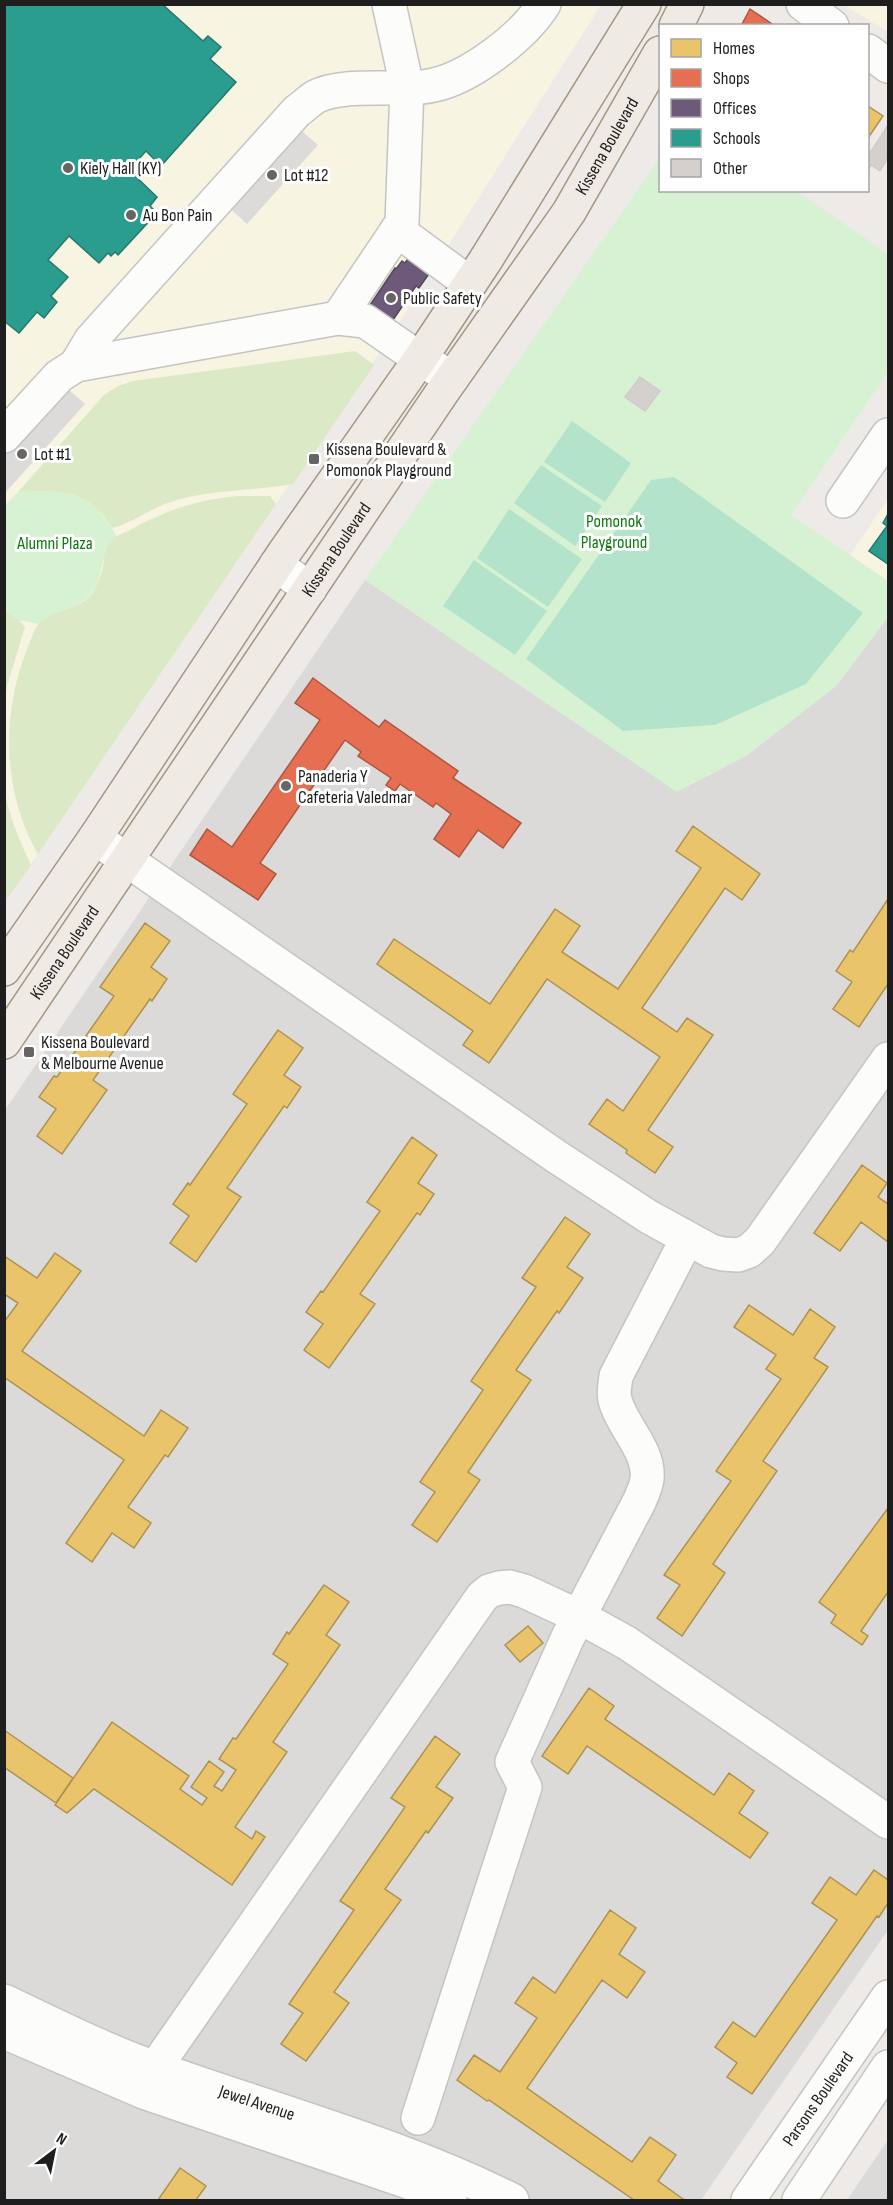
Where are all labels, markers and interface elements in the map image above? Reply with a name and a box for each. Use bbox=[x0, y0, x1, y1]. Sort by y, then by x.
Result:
legend bbox=[659, 24, 869, 192]
text: Homes bbox=[713, 38, 755, 59]
text: Shops bbox=[713, 68, 750, 89]
street label: Kissena Boulevard bbox=[571, 94, 643, 199]
text: Offices bbox=[713, 98, 756, 119]
text: Schools bbox=[713, 128, 760, 149]
place label: Kiely Hall (KY) bbox=[80, 158, 161, 179]
text: Other bbox=[713, 158, 747, 179]
marker: Kiely Hall (KY) bbox=[61, 161, 75, 175]
place label: Lot #12 bbox=[284, 165, 328, 186]
marker: Lot #12 bbox=[265, 168, 279, 182]
place label: Au Bon Pain bbox=[142, 205, 212, 226]
marker: Au Bon Pain bbox=[124, 208, 138, 222]
place label: Public Safety bbox=[403, 288, 482, 309]
marker: Public Safety bbox=[384, 291, 398, 305]
place label: Kissena Boulevard & Pomonok Playground bbox=[326, 439, 452, 481]
place label: Lot #1 bbox=[34, 444, 71, 465]
marker: Lot #1 bbox=[15, 447, 29, 461]
marker: Kissena Boulevard & Pomonok Playground bbox=[307, 452, 321, 466]
street label: Kissena Boulevard bbox=[297, 499, 376, 601]
park label: Pomonok Playground bbox=[581, 511, 647, 553]
park label: Alumni Plaza bbox=[16, 533, 93, 554]
place label: Panaderia Y Cafeteria Valedmar bbox=[298, 766, 412, 808]
marker: Panaderia Y Cafeteria Valedmar bbox=[279, 779, 293, 793]
street label: Kissena Boulevard bbox=[26, 902, 104, 1004]
place label: Kissena Boulevard & Melbourne Avenue bbox=[41, 1032, 164, 1074]
marker: Kissena Boulevard & Melbourne Avenue bbox=[22, 1045, 36, 1059]
street label: Parsons Boulevard bbox=[778, 2048, 858, 2150]
street label: Jewel Avenue bbox=[215, 2080, 297, 2125]
north arrow bbox=[24, 2121, 84, 2181]
text: N bbox=[52, 2129, 70, 2150]

